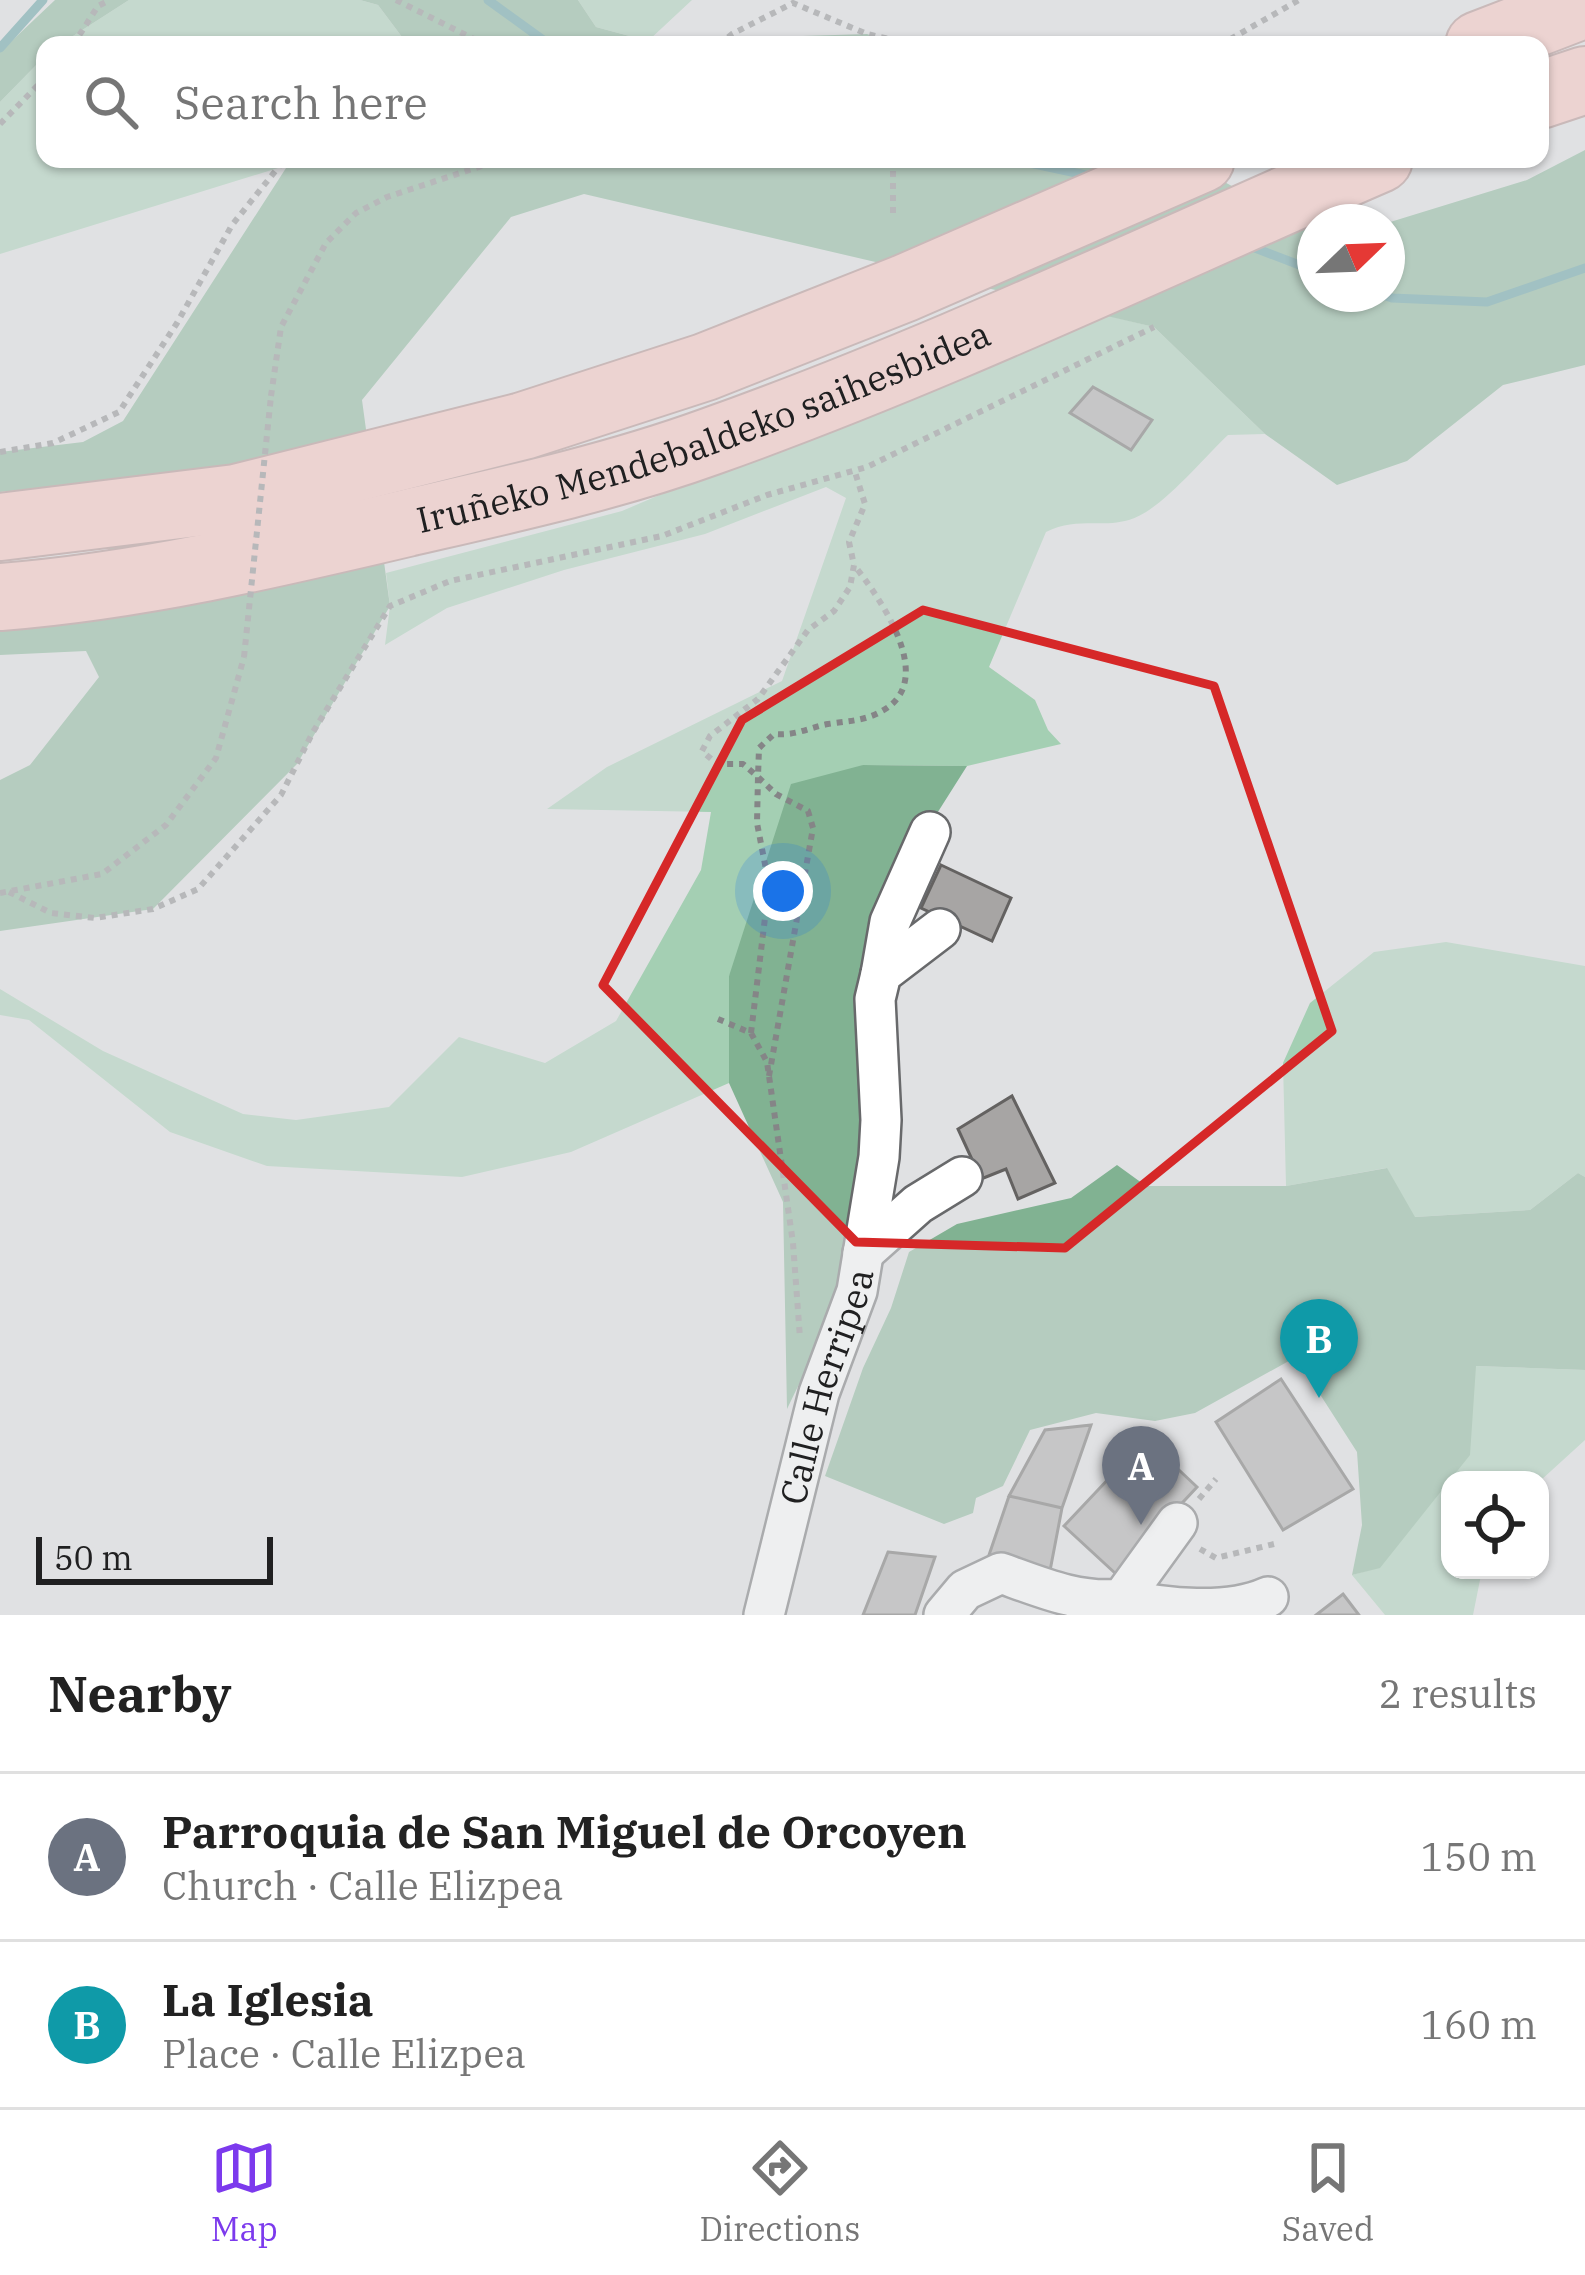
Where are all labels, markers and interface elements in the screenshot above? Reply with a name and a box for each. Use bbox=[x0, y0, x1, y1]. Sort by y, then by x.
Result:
search box bbox=[36, 36, 1549, 168]
icon: search bbox=[78, 69, 144, 135]
text: Search here bbox=[174, 73, 428, 131]
north arrow bbox=[1297, 204, 1405, 312]
street label: Iruñeko Mendebaldeko saihesbidea bbox=[412, 309, 997, 543]
your location bbox=[753, 861, 813, 921]
street label: Calle Herripea bbox=[768, 1266, 883, 1509]
pin: B bbox=[1280, 1299, 1358, 1398]
pin: A bbox=[1102, 1426, 1180, 1525]
map controls bbox=[1441, 1471, 1549, 1579]
button: locate bbox=[1441, 1471, 1549, 1579]
scale bar bbox=[36, 1531, 273, 1584]
text: 50 m bbox=[54, 1536, 133, 1579]
text: Nearby bbox=[48, 1660, 232, 1726]
text: 2 results bbox=[1379, 1668, 1537, 1719]
text: Parroquia de San Miguel de Orcoyen bbox=[162, 1802, 967, 1860]
text: A bbox=[73, 1831, 101, 1882]
text: 150 m bbox=[1421, 1831, 1537, 1882]
text: Church · Calle Elizpea bbox=[162, 1860, 564, 1911]
text: La Iglesia bbox=[162, 1970, 374, 2028]
text: B bbox=[73, 1999, 101, 2050]
text: 160 m bbox=[1421, 1999, 1537, 2050]
text: Place · Calle Elizpea bbox=[162, 2028, 526, 2079]
tab: Map bbox=[211, 2135, 278, 2250]
tab: Directions bbox=[699, 2135, 860, 2250]
tab: Saved bbox=[1282, 2135, 1374, 2250]

